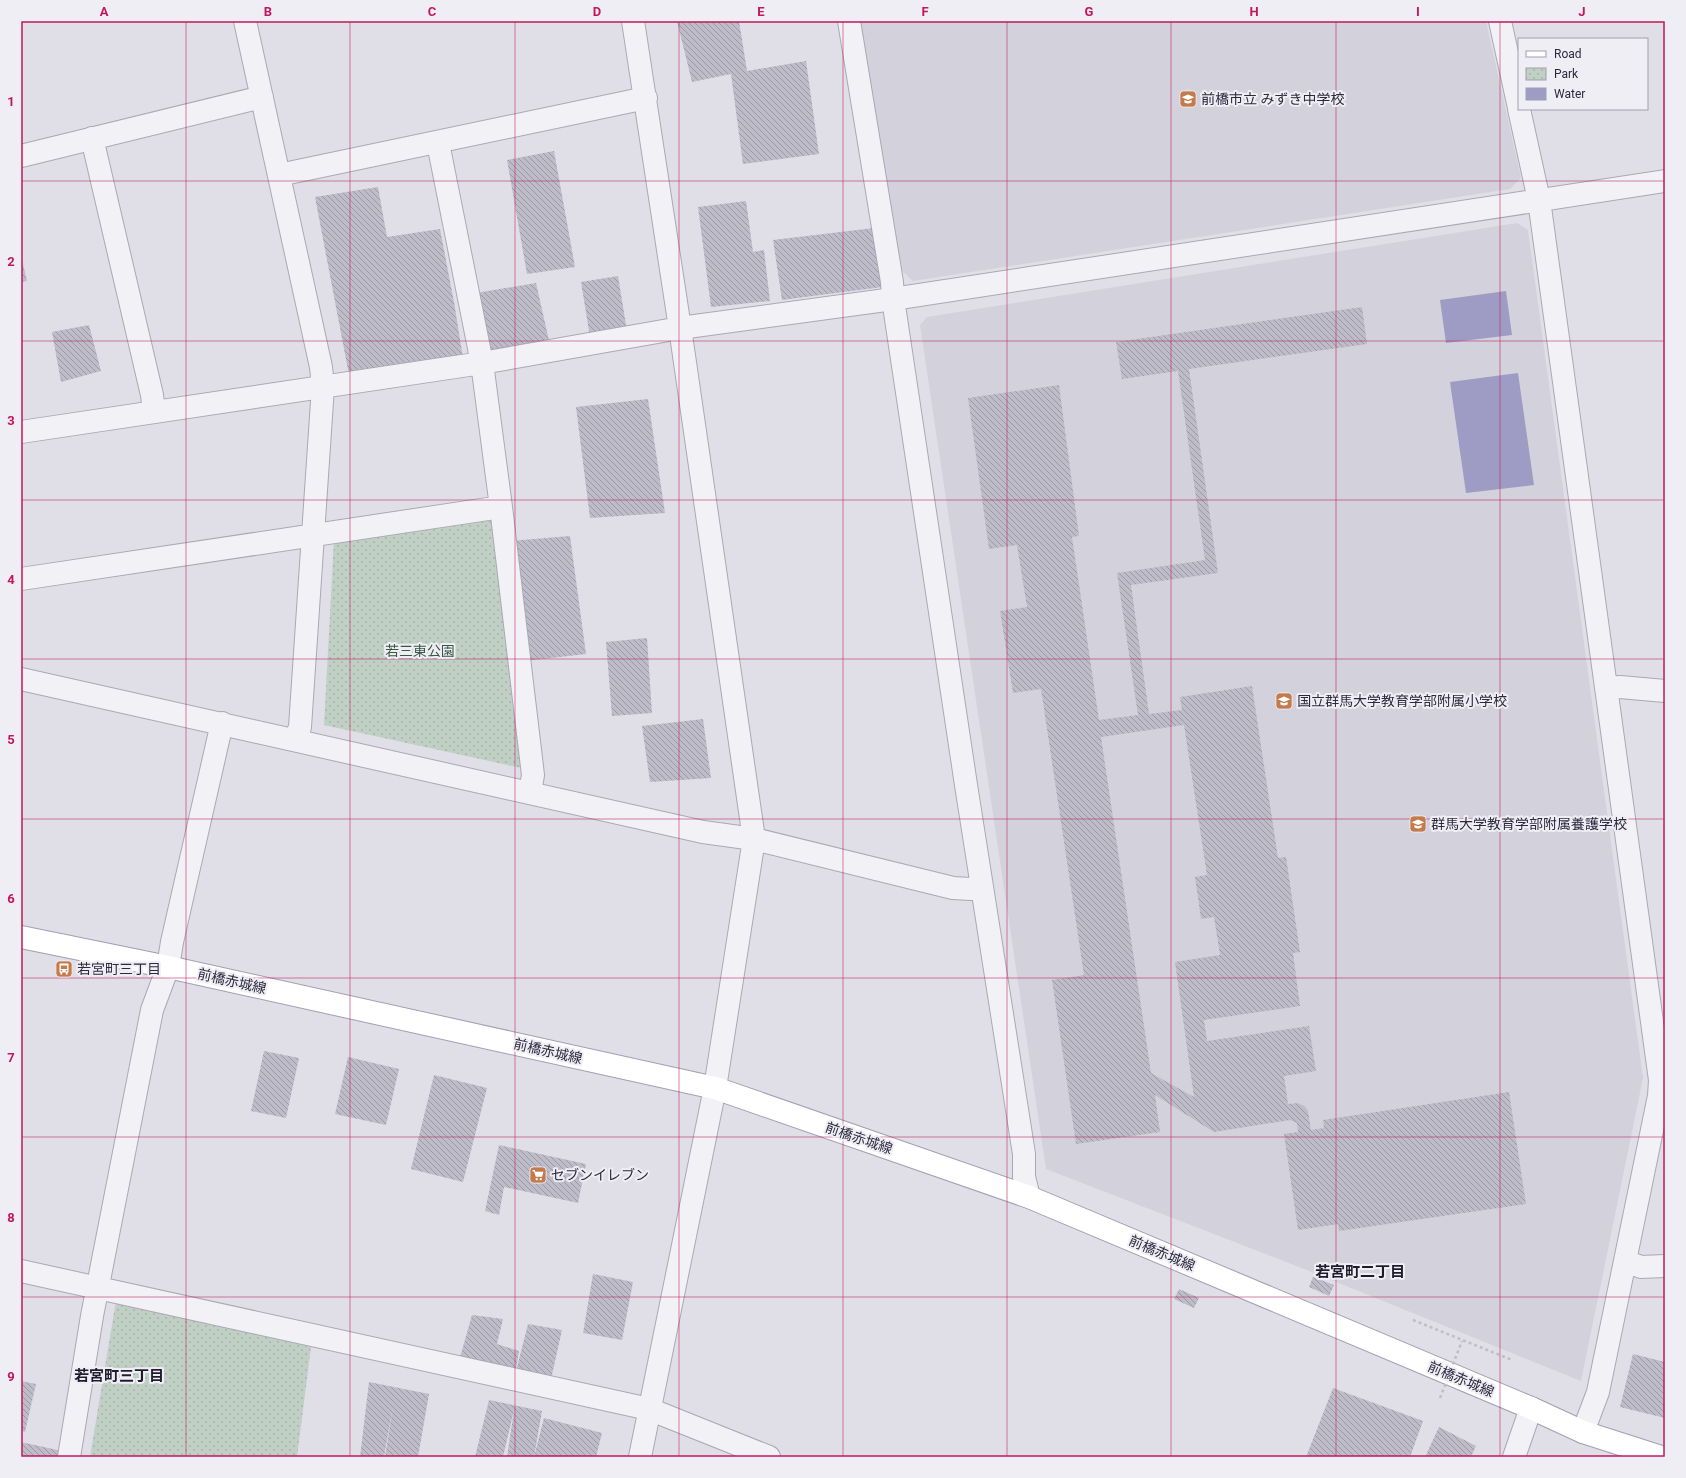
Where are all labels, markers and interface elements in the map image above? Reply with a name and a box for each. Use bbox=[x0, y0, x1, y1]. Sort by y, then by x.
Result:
text: A bbox=[100, 4, 109, 19]
text: B bbox=[264, 4, 272, 19]
text: C bbox=[428, 4, 437, 19]
text: D bbox=[593, 4, 601, 19]
text: E bbox=[757, 4, 765, 19]
text: F bbox=[921, 4, 929, 19]
text: G bbox=[1085, 4, 1094, 19]
text: H bbox=[1249, 4, 1259, 19]
text: I bbox=[1416, 4, 1420, 19]
text: J bbox=[1578, 4, 1586, 19]
legend bbox=[1518, 38, 1648, 110]
text: Road bbox=[1554, 47, 1582, 61]
text: Park bbox=[1554, 67, 1579, 81]
text: Water bbox=[1554, 87, 1585, 101]
school or university icon: 前橋市立 みずき中学校 bbox=[1178, 89, 1198, 109]
place label: 前橋市立 みずき中学校 bbox=[1201, 91, 1344, 107]
text: 1 bbox=[7, 94, 15, 109]
text: 2 bbox=[7, 254, 15, 269]
text: 3 bbox=[7, 413, 15, 428]
text: 4 bbox=[7, 572, 15, 587]
park label: 若三東公園 bbox=[385, 643, 455, 659]
school or university icon: 国立群馬大学教育学部附属小学校 bbox=[1274, 691, 1294, 711]
place label: 国立群馬大学教育学部附属小学校 bbox=[1297, 693, 1507, 709]
text: 5 bbox=[7, 732, 15, 747]
school or university icon: 群馬大学教育学部附属養護学校 bbox=[1408, 814, 1428, 834]
place label: 群馬大学教育学部附属養護学校 bbox=[1431, 816, 1627, 832]
text: 6 bbox=[7, 891, 15, 906]
bus stop icon: 若宮町三丁目 bbox=[54, 959, 74, 979]
place label: 若宮町三丁目 bbox=[77, 961, 161, 977]
street label: 前橋赤城線 bbox=[196, 965, 268, 997]
street label: 前橋赤城線 bbox=[512, 1035, 584, 1067]
text: 7 bbox=[7, 1050, 15, 1065]
street label: 前橋赤城線 bbox=[823, 1119, 895, 1157]
supermarket icon: セブンイレブン bbox=[528, 1165, 548, 1185]
place label: セブンイレブン bbox=[551, 1167, 649, 1183]
text: 8 bbox=[7, 1210, 15, 1225]
street label: 前橋赤城線 bbox=[1127, 1232, 1197, 1274]
district label: 若宮町二丁目 bbox=[1315, 1263, 1405, 1281]
street label: 前橋赤城線 bbox=[1426, 1358, 1496, 1400]
district label: 若宮町三丁目 bbox=[74, 1367, 164, 1385]
text: 9 bbox=[7, 1369, 15, 1384]

